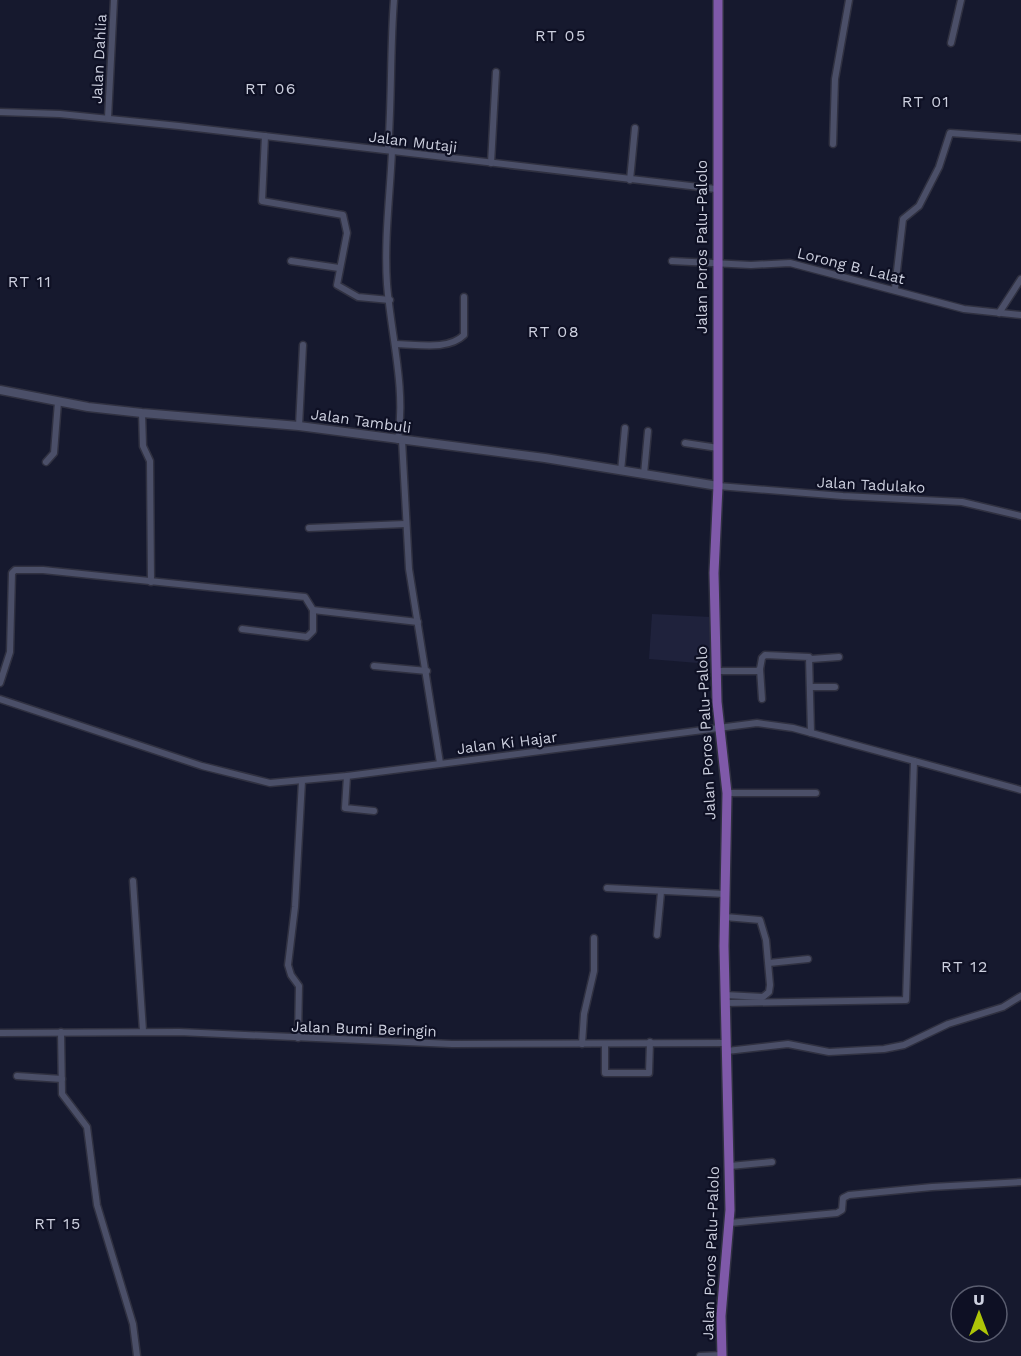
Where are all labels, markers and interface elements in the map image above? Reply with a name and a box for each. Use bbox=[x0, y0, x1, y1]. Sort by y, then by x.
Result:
street label: Jalan Dahlia bbox=[88, 13, 110, 104]
district label: RT 05 bbox=[535, 26, 587, 45]
district label: RT 06 bbox=[245, 79, 297, 98]
district label: RT 01 bbox=[902, 92, 950, 111]
street label: Jalan Mutaji bbox=[368, 128, 458, 156]
street label: Jalan Poros Palu-Palolo bbox=[693, 160, 711, 334]
street label: Lorong B. Lalat bbox=[795, 244, 907, 288]
district label: RT 11 bbox=[8, 272, 52, 291]
district label: RT 08 bbox=[528, 322, 580, 341]
street label: Jalan Tambuli bbox=[310, 405, 412, 437]
street label: Jalan Tadulako bbox=[816, 473, 926, 497]
street label: Jalan Poros Palu-Palolo bbox=[692, 646, 720, 820]
street label: Jalan Ki Hajar bbox=[456, 728, 558, 758]
district label: RT 12 bbox=[941, 957, 989, 976]
street label: Jalan Bumi Beringin bbox=[291, 1017, 437, 1041]
street label: Jalan Poros Palu-Palolo bbox=[699, 1166, 723, 1340]
district label: RT 15 bbox=[34, 1214, 82, 1233]
north arrow bbox=[949, 1284, 1009, 1344]
text: U bbox=[973, 1290, 985, 1309]

